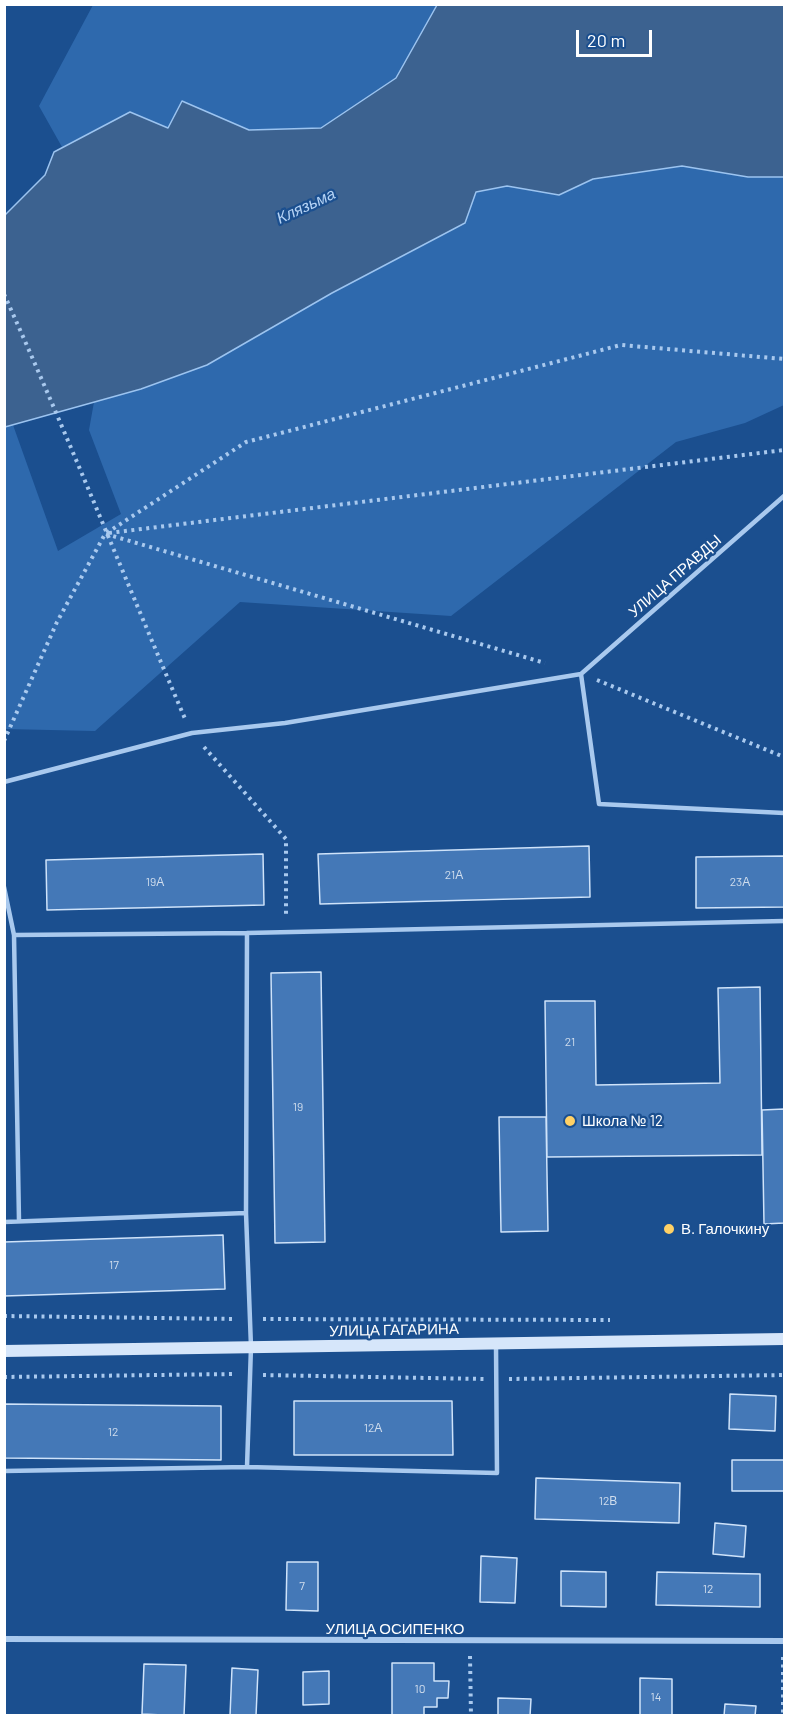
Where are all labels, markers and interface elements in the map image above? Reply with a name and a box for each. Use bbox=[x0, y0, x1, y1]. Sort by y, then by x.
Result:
scale bar bbox=[579, 18, 656, 56]
text: 20 m bbox=[587, 29, 625, 51]
water label: Клязьма bbox=[274, 184, 338, 228]
street label: УЛИЦА ПРАВДЫ bbox=[625, 531, 725, 621]
house number: 21А bbox=[445, 868, 463, 882]
house number: 19А bbox=[146, 875, 164, 889]
house number: 23А bbox=[730, 875, 750, 889]
house number: 21 bbox=[565, 1035, 575, 1049]
house number: 19 bbox=[293, 1100, 303, 1114]
place label: Школа № 12 bbox=[582, 1112, 663, 1130]
marker: Школа № 12 bbox=[563, 1114, 577, 1128]
place label: В. Галочкину bbox=[681, 1220, 769, 1238]
marker: В. Галочкину bbox=[662, 1222, 676, 1236]
house number: 17 bbox=[109, 1258, 119, 1272]
street label: УЛИЦА ГАГАРИНА bbox=[329, 1320, 459, 1340]
house number: 12А bbox=[364, 1421, 382, 1435]
house number: 12 bbox=[108, 1425, 118, 1439]
house number: 12В bbox=[599, 1494, 617, 1508]
house number: 7 bbox=[299, 1579, 305, 1593]
house number: 12 bbox=[703, 1582, 713, 1596]
street label: УЛИЦА ОСИПЕНКО bbox=[326, 1620, 464, 1638]
house number: 10 bbox=[415, 1682, 425, 1696]
house number: 14 bbox=[651, 1690, 661, 1704]

